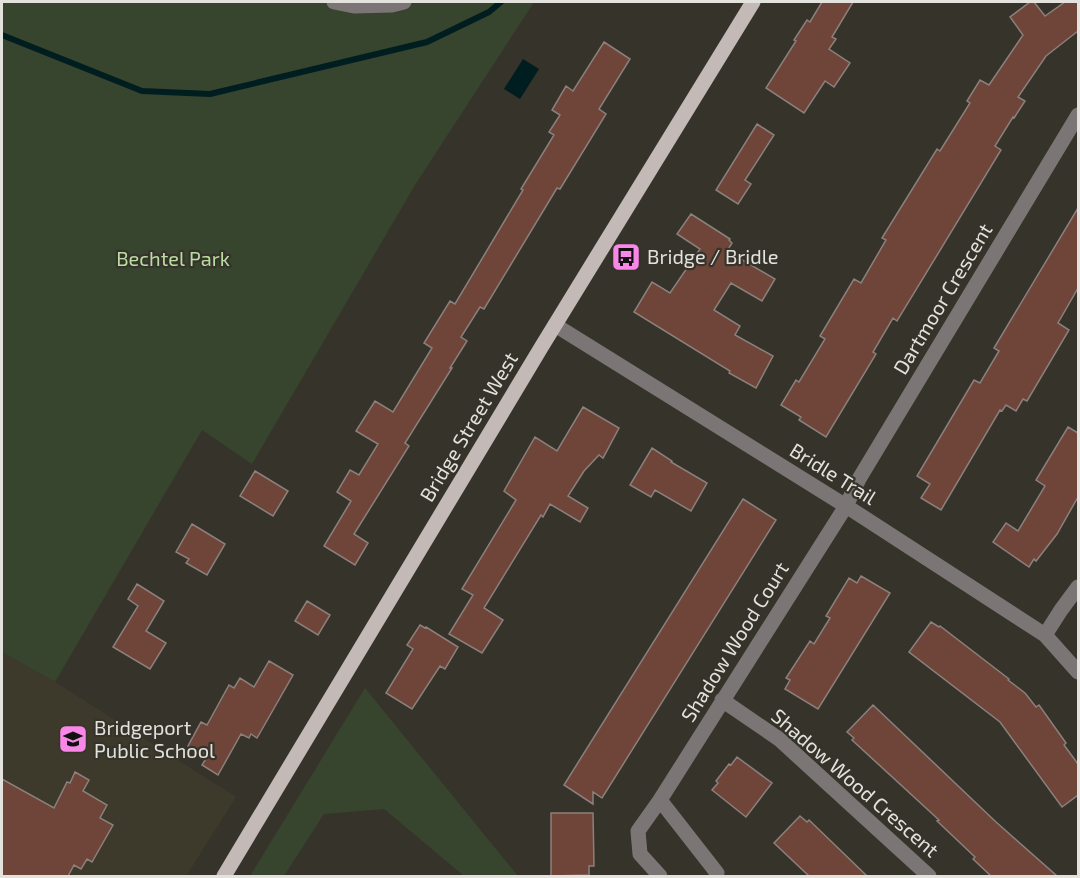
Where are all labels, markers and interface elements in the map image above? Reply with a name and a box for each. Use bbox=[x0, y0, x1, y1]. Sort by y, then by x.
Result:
street label: Dartmoor Crescent bbox=[888, 218, 997, 378]
bus stop icon: Bridge / Bridle bbox=[610, 241, 642, 273]
place label: Bridge / Bridle bbox=[647, 244, 778, 268]
park label: Bechtel Park bbox=[116, 246, 230, 270]
street label: Bridge Street West bbox=[414, 347, 522, 506]
street label: Bridle Trail bbox=[786, 437, 881, 509]
street label: Shadow Wood Court bbox=[675, 557, 793, 726]
street label: Shadow Wood Crescent bbox=[767, 703, 944, 862]
place label: Bridgeport Public School bbox=[94, 715, 215, 762]
school or university icon: Bridgeport Public School bbox=[57, 723, 89, 755]

